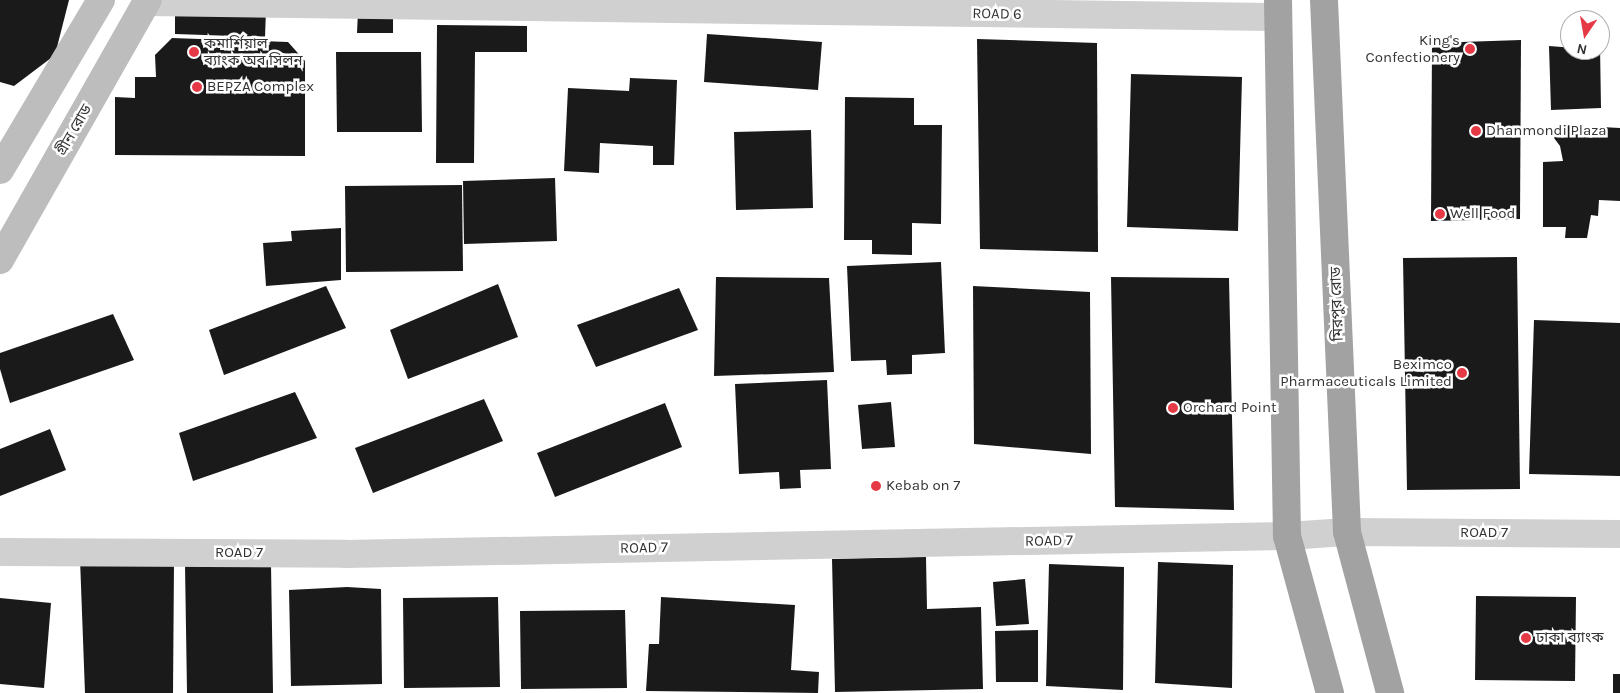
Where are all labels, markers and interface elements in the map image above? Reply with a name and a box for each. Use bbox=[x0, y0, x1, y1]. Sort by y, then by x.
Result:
street label: ROAD 6 bbox=[972, 5, 1022, 23]
north arrow bbox=[1560, 10, 1610, 60]
place label: King's Confectionery bbox=[1366, 31, 1460, 66]
place label: কমার্শিয়াল ব্যাংক অব সিলন bbox=[204, 34, 302, 69]
text: N bbox=[1575, 40, 1589, 59]
marker: King's Confectionery bbox=[1464, 43, 1476, 55]
marker: কমার্শিয়াল ব্যাংক অব সিলন bbox=[188, 46, 200, 58]
place label: BEPZA Complex bbox=[207, 78, 314, 96]
marker: BEPZA Complex bbox=[191, 81, 203, 93]
street label: গ্রীন রোড bbox=[52, 101, 96, 159]
place label: Dhanmondi Plaza bbox=[1486, 122, 1607, 140]
marker: Dhanmondi Plaza bbox=[1470, 125, 1482, 137]
place label: Well Food bbox=[1450, 205, 1515, 223]
marker: Well Food bbox=[1434, 208, 1446, 220]
street label: মিরপুর রোড bbox=[1327, 267, 1347, 341]
place label: Beximco Pharmaceuticals Limited bbox=[1280, 355, 1452, 390]
marker: Beximco Pharmaceuticals Limited bbox=[1456, 367, 1468, 379]
place label: Orchard Point bbox=[1183, 399, 1277, 417]
marker: Orchard Point bbox=[1167, 402, 1179, 414]
place label: Kebab on 7 bbox=[886, 477, 960, 495]
marker: Kebab on 7 bbox=[870, 480, 882, 492]
street label: ROAD 7 bbox=[1460, 524, 1508, 542]
street label: ROAD 7 bbox=[1025, 532, 1073, 550]
street label: ROAD 7 bbox=[620, 539, 668, 557]
street label: ROAD 7 bbox=[215, 544, 263, 562]
place label: ঢাকা ব্যাংক bbox=[1536, 629, 1604, 647]
marker: ঢাকা ব্যাংক bbox=[1520, 632, 1532, 644]

